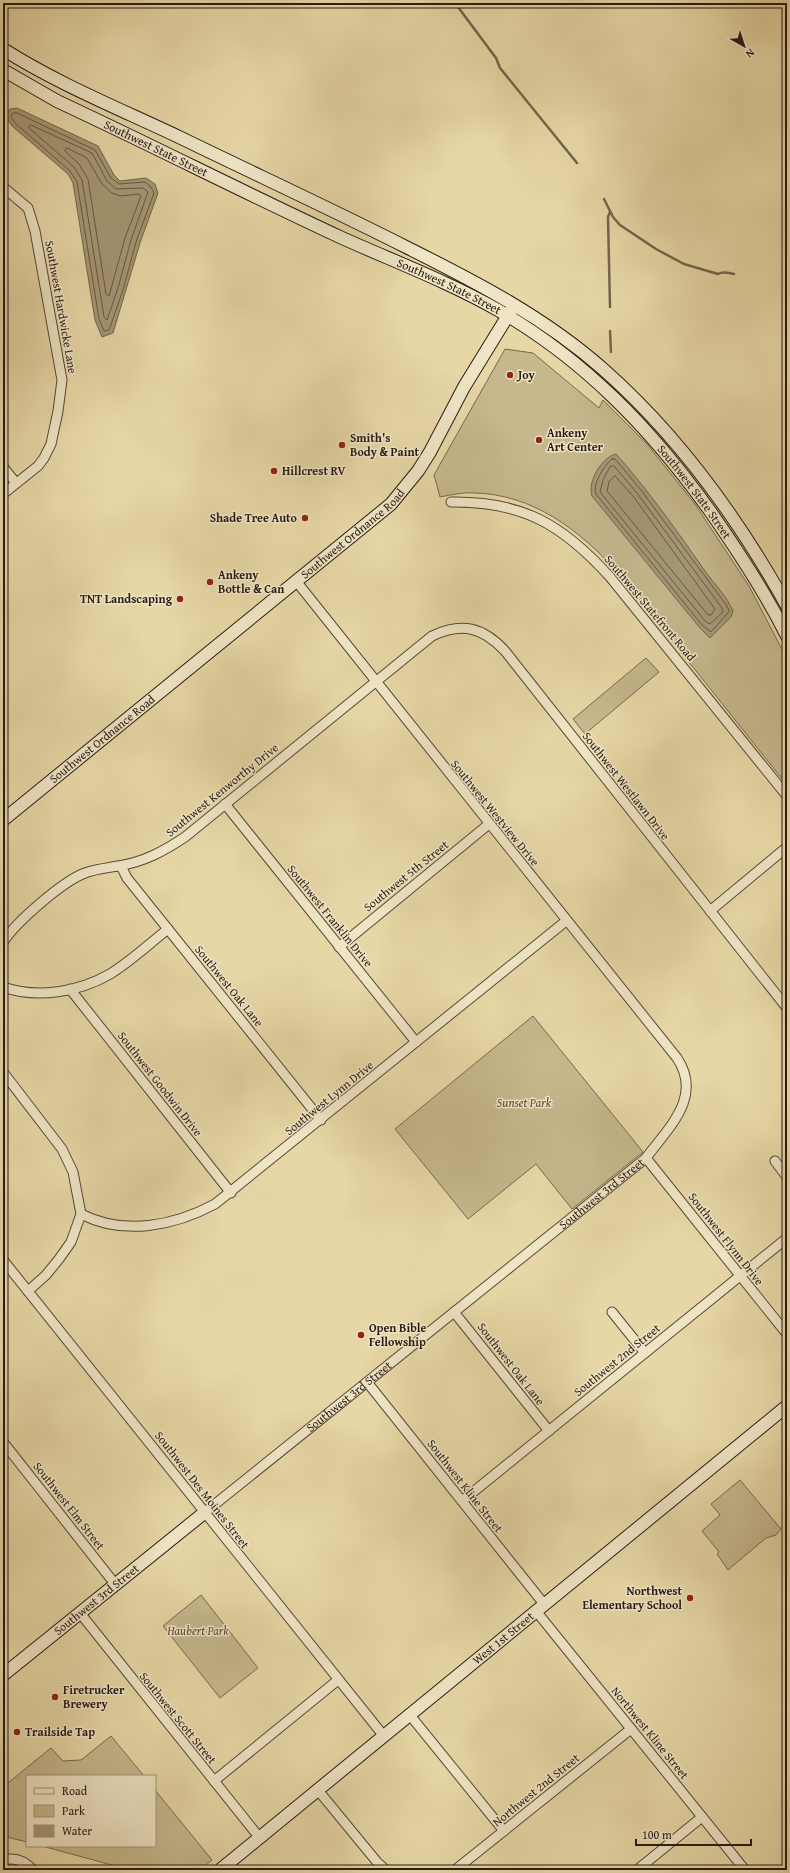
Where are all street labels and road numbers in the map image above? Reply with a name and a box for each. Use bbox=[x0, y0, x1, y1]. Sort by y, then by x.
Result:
street label: Southwest State Street bbox=[101, 116, 212, 181]
street label: Southwest Hardwicke Lane bbox=[41, 239, 82, 375]
street label: Southwest State Street bbox=[395, 254, 505, 319]
street label: Southwest State Street bbox=[654, 441, 736, 543]
street label: Southwest Ordnance Road bbox=[297, 484, 409, 582]
street label: Southwest Statefront Road bbox=[601, 551, 700, 665]
street label: Southwest Ordnance Road bbox=[46, 690, 159, 787]
street label: Southwest Westlawn Drive bbox=[579, 728, 674, 844]
street label: Southwest Kenworthy Drive bbox=[162, 739, 282, 840]
street label: Southwest Westview Drive bbox=[447, 756, 544, 870]
street label: Southwest 5th Street bbox=[360, 836, 452, 915]
street label: Southwest Franklin Drive bbox=[284, 861, 377, 971]
street label: Southwest Oak Lane bbox=[191, 941, 268, 1030]
street label: Southwest Goodwin Drive bbox=[114, 1028, 207, 1140]
street label: Southwest Lynn Drive bbox=[281, 1056, 377, 1139]
street label: Southwest 3rd Street bbox=[555, 1153, 648, 1233]
street label: Southwest Flynn Drive bbox=[685, 1189, 768, 1289]
street label: Southwest Oak Lane bbox=[474, 1319, 549, 1409]
street label: Southwest 2nd Street bbox=[570, 1319, 664, 1400]
street label: Southwest 3rd Street bbox=[302, 1356, 396, 1436]
street label: Southwest Des Moines Street bbox=[151, 1427, 254, 1553]
street label: Southwest Kline Street bbox=[424, 1435, 508, 1537]
street label: Southwest Elm Street bbox=[30, 1458, 110, 1554]
street label: Southwest 3rd Street bbox=[50, 1559, 143, 1639]
street label: West 1st Street bbox=[469, 1607, 538, 1668]
street label: Southwest Scott Street bbox=[136, 1668, 221, 1768]
street label: Northwest Kline Street bbox=[608, 1683, 694, 1783]
street label: Northwest 2nd Street bbox=[489, 1749, 583, 1830]

